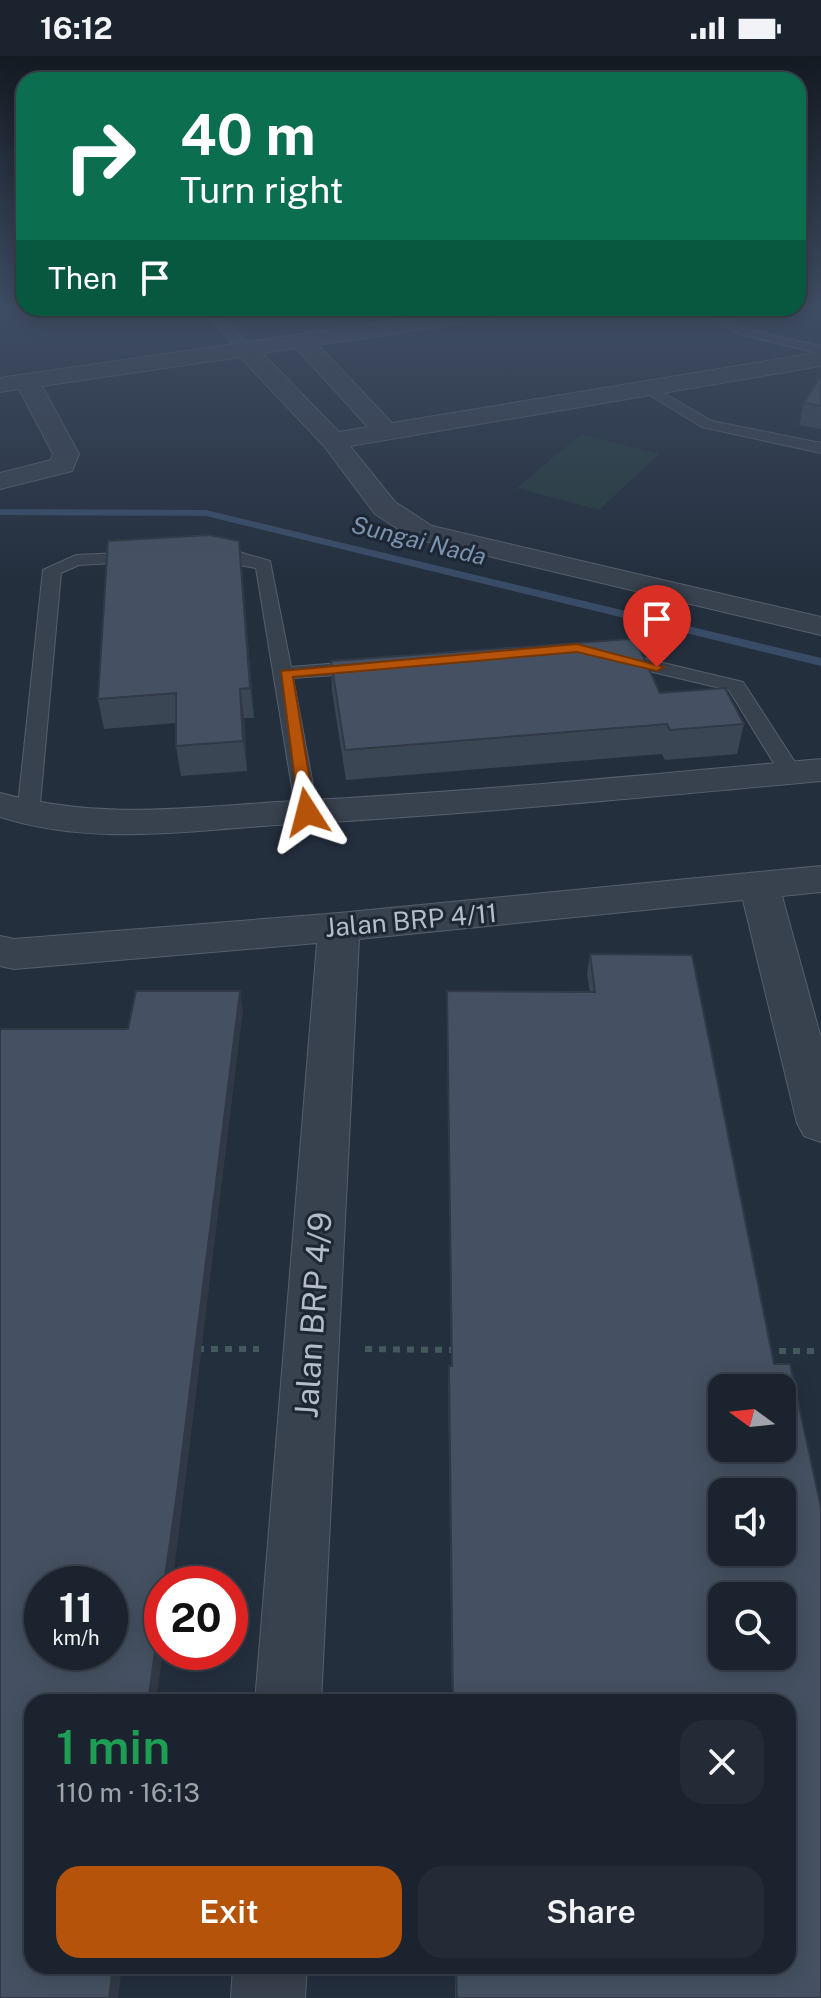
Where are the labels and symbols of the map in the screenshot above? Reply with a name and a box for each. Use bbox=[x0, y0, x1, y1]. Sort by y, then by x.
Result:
water label: Sungai Nada bbox=[349, 510, 489, 570]
pin bbox=[623, 585, 691, 667]
position arrow bbox=[265, 770, 349, 854]
street label: Jalan BRP 4/11 bbox=[324, 897, 498, 943]
street label: Jalan BRP 4/9 bbox=[287, 1211, 339, 1419]
north arrow bbox=[708, 1374, 796, 1462]
speed limit sign: 20 bbox=[144, 1566, 248, 1670]

